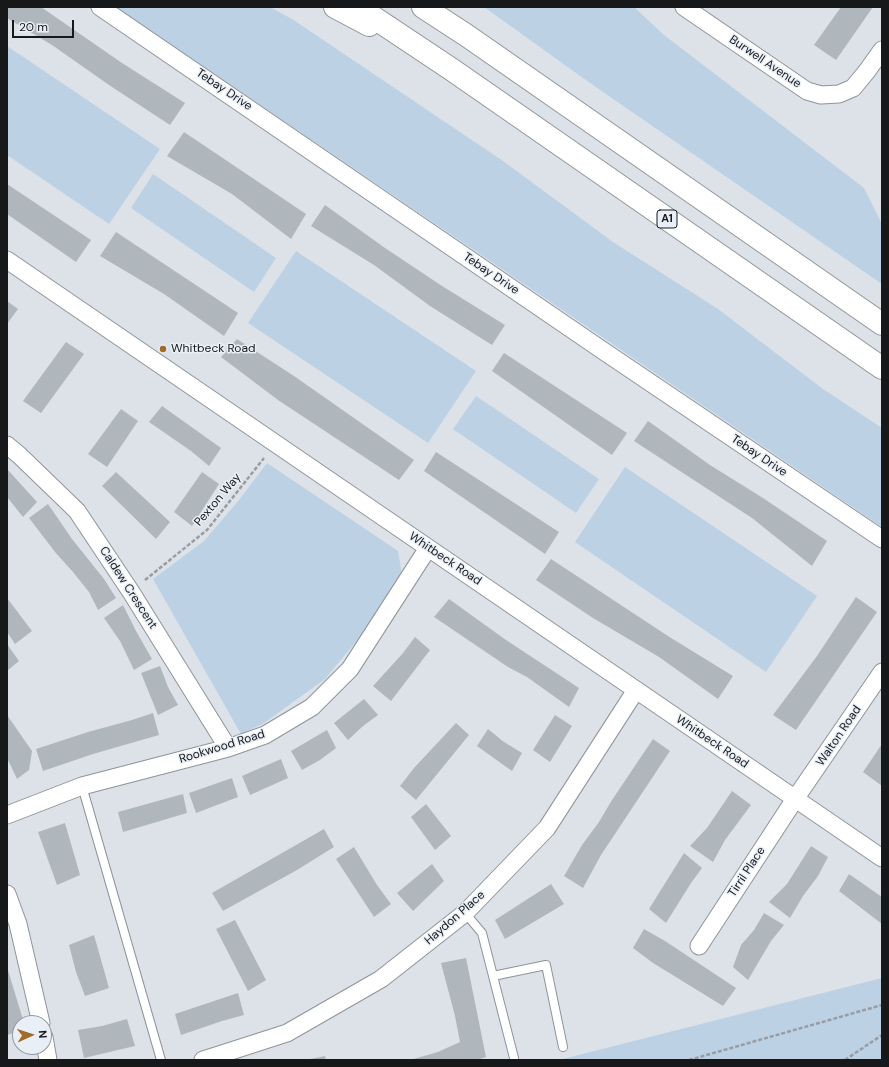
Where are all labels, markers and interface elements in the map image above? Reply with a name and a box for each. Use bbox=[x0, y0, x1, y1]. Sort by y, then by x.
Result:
scale bar bbox=[14, 12, 76, 38]
text: 20 m bbox=[19, 19, 48, 35]
street label: Burwell Avenue bbox=[726, 33, 804, 91]
street label: Tebay Drive bbox=[193, 66, 255, 114]
road number: A1 bbox=[657, 210, 677, 228]
street label: Tebay Drive bbox=[460, 250, 522, 298]
place label: Whitbeck Road bbox=[171, 342, 255, 356]
marker: Whitbeck Road bbox=[158, 344, 168, 354]
street label: Tebay Drive bbox=[728, 432, 790, 480]
street label: Pexton Way bbox=[192, 471, 244, 529]
street label: Whitbeck Road bbox=[406, 529, 484, 589]
street label: Caldew Crescent bbox=[96, 544, 160, 632]
street label: Walton Road bbox=[813, 703, 865, 769]
street label: Whitbeck Road bbox=[673, 712, 751, 772]
street label: Rookwood Road bbox=[177, 727, 267, 767]
street label: Tirril Place bbox=[725, 844, 769, 900]
street label: Haydon Place bbox=[422, 888, 488, 948]
north arrow bbox=[12, 1015, 52, 1055]
text: N bbox=[36, 1030, 50, 1039]

